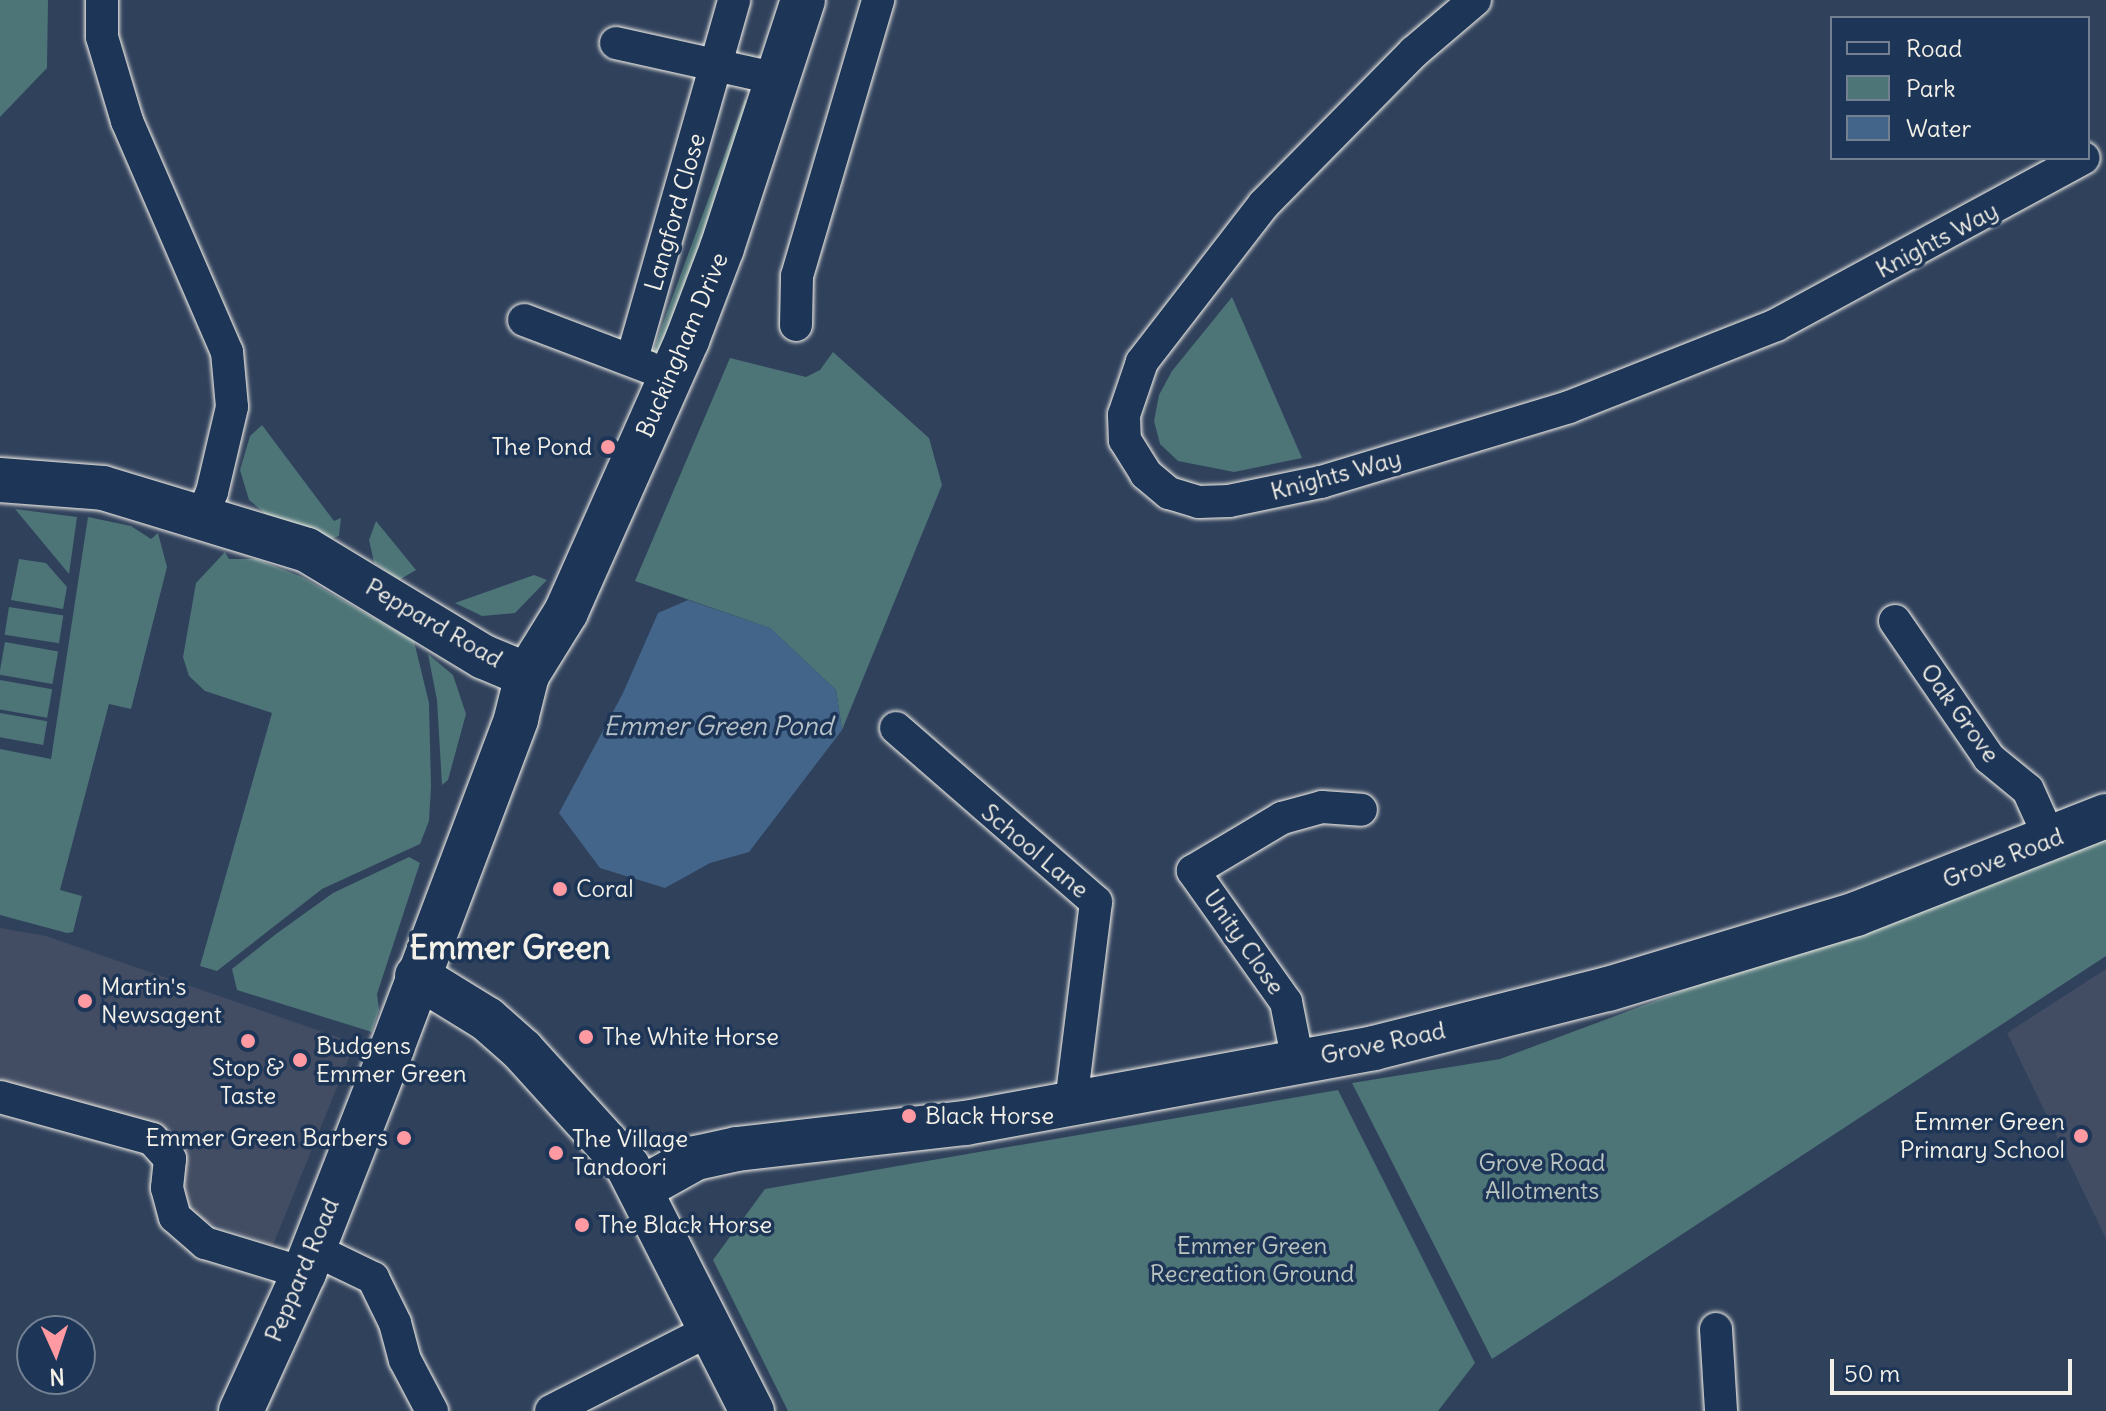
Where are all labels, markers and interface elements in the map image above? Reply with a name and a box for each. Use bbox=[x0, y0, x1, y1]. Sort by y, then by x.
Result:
legend bbox=[1830, 16, 2090, 160]
text: Road bbox=[1906, 33, 1962, 63]
text: Park bbox=[1906, 73, 1956, 103]
text: Water bbox=[1906, 113, 1971, 143]
street label: Langford Close bbox=[639, 130, 711, 294]
street label: Knights Way bbox=[1871, 196, 2003, 284]
street label: Buckingham Drive bbox=[630, 248, 734, 442]
place label: The Pond bbox=[492, 433, 592, 461]
marker: The Pond bbox=[599, 438, 617, 456]
street label: Knights Way bbox=[1268, 444, 1404, 506]
street label: Peppard Road bbox=[360, 572, 508, 674]
street label: Oak Grove bbox=[1914, 658, 2006, 768]
water label: Emmer Green Pond bbox=[603, 710, 833, 742]
street label: School Lane bbox=[976, 798, 1094, 904]
street label: Grove Road bbox=[1939, 822, 2067, 894]
place label: Coral bbox=[576, 875, 634, 903]
marker: Coral bbox=[551, 880, 569, 898]
street label: Unity Close bbox=[1197, 884, 1291, 1000]
district label: Emmer Green bbox=[410, 929, 610, 967]
place label: Martin's Newsagent bbox=[101, 973, 222, 1029]
marker: Martin's Newsagent bbox=[76, 992, 94, 1010]
street label: Grove Road bbox=[1318, 1016, 1448, 1070]
place label: The White Horse bbox=[602, 1023, 779, 1051]
marker: The White Horse bbox=[577, 1028, 595, 1046]
marker: Stop & Taste bbox=[239, 1032, 257, 1050]
place label: Budgens Emmer Green bbox=[316, 1032, 467, 1088]
marker: Budgens Emmer Green bbox=[291, 1051, 309, 1069]
place label: Stop & Taste bbox=[212, 1054, 284, 1110]
place label: Black Horse bbox=[925, 1102, 1054, 1130]
marker: Black Horse bbox=[900, 1107, 918, 1125]
place label: Emmer Green Primary School bbox=[1900, 1108, 2065, 1164]
place label: Emmer Green Barbers bbox=[146, 1124, 388, 1152]
place label: The Village Tandoori bbox=[572, 1125, 688, 1181]
marker: Emmer Green Primary School bbox=[2072, 1127, 2090, 1145]
marker: Emmer Green Barbers bbox=[395, 1129, 413, 1147]
marker: The Village Tandoori bbox=[547, 1144, 565, 1162]
park label: Grove Road Allotments bbox=[1479, 1149, 1605, 1205]
street label: Peppard Road bbox=[259, 1194, 345, 1346]
place label: The Black Horse bbox=[598, 1211, 772, 1239]
marker: The Black Horse bbox=[573, 1216, 591, 1234]
park label: Emmer Green Recreation Ground bbox=[1150, 1232, 1354, 1288]
north arrow bbox=[16, 1315, 96, 1395]
scale bar bbox=[1834, 1343, 2076, 1393]
text: 50 m bbox=[1844, 1358, 1900, 1388]
text: N bbox=[49, 1363, 65, 1391]

